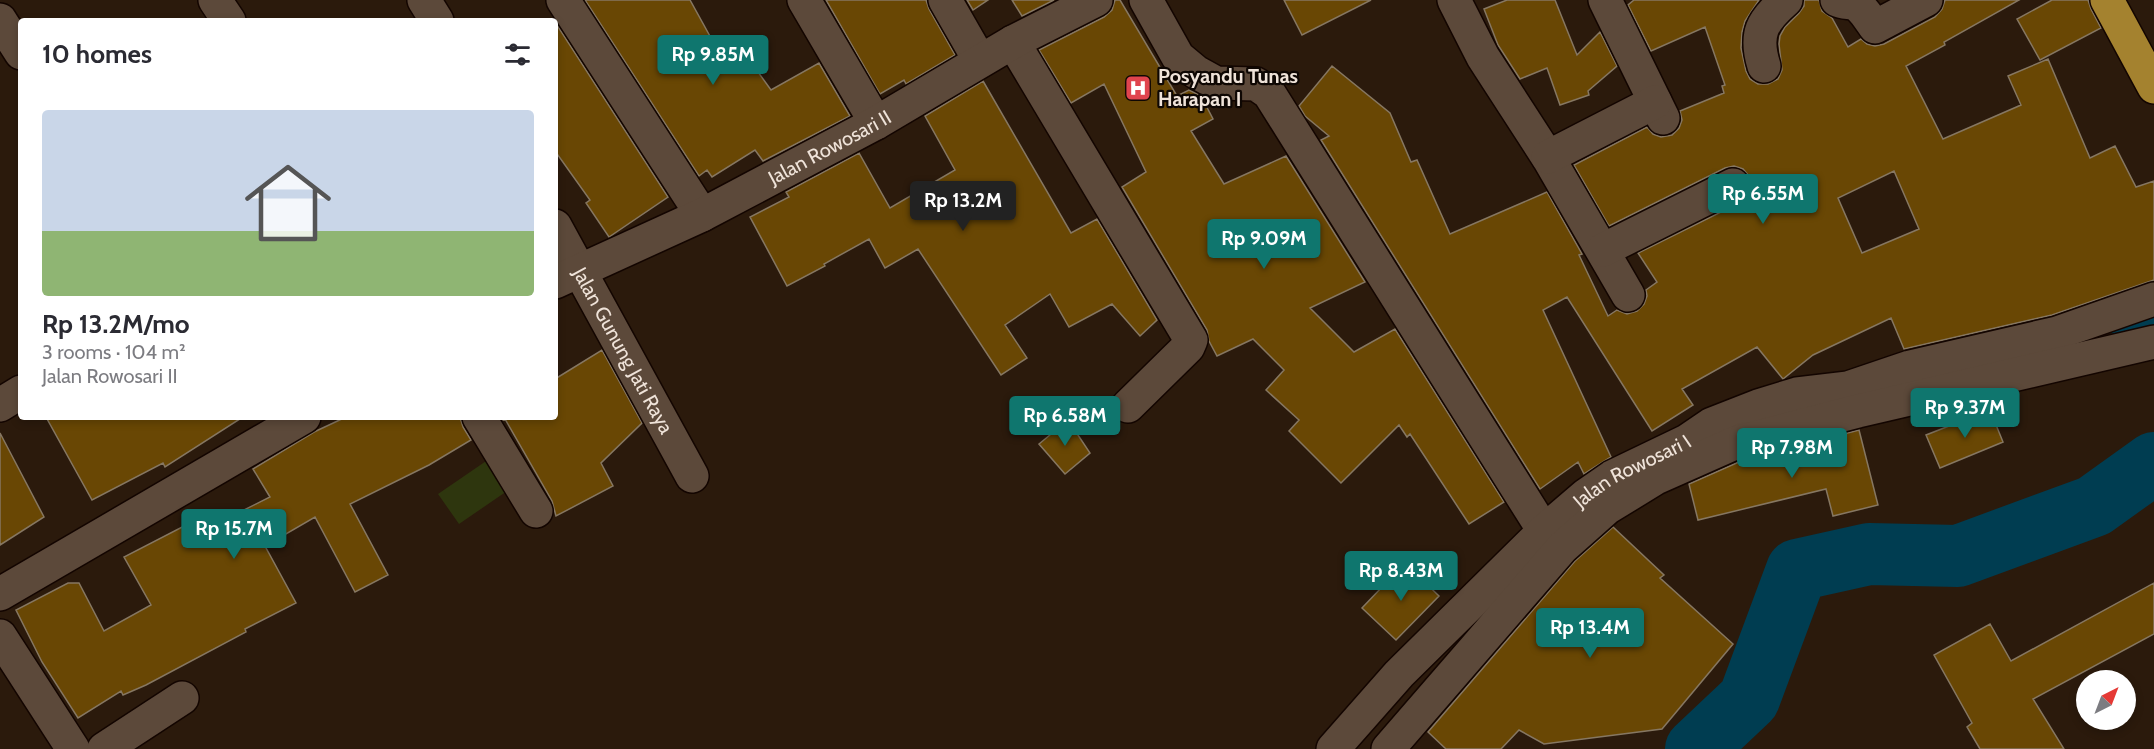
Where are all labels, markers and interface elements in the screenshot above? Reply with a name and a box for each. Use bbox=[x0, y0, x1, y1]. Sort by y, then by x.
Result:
pin: Rp 9.85M bbox=[651, 35, 775, 86]
text: 10 homes bbox=[42, 38, 152, 70]
icon: filters bbox=[501, 38, 534, 71]
text: Rp 9.85M bbox=[671, 42, 755, 66]
place label: Posyandu Tunas Harapan I bbox=[1158, 64, 1298, 111]
hospital icon: Posyandu Tunas Harapan I bbox=[1123, 73, 1153, 103]
street label: Jalan Rowosari II bbox=[763, 105, 895, 190]
icon: home bbox=[234, 149, 342, 257]
pin: Rp 6.55M bbox=[1701, 174, 1825, 225]
pin: Rp 13.2M bbox=[901, 181, 1025, 232]
text: Rp 6.55M bbox=[1722, 181, 1804, 205]
text: Rp 13.2M bbox=[924, 188, 1002, 212]
pin: Rp 9.09M bbox=[1202, 219, 1326, 270]
text: Rp 9.09M bbox=[1221, 226, 1307, 250]
street label: Jalan Gunung Jati Raya bbox=[567, 262, 679, 438]
text: Rp 13.2M/mo bbox=[42, 308, 190, 340]
text: 3 rooms · 104 m² bbox=[42, 340, 186, 364]
text: Jalan Rowosari II bbox=[42, 364, 178, 388]
pin: Rp 9.37M bbox=[1903, 388, 2027, 439]
text: Rp 9.37M bbox=[1925, 395, 2005, 419]
pin: Rp 6.58M bbox=[1003, 396, 1127, 447]
text: Rp 6.58M bbox=[1023, 403, 1107, 427]
pin: Rp 7.98M bbox=[1730, 428, 1854, 479]
street label: Jalan Rowosari I bbox=[1567, 430, 1696, 513]
text: Rp 7.98M bbox=[1751, 435, 1833, 459]
pin: Rp 15.7M bbox=[172, 509, 296, 560]
text: Rp 15.7M bbox=[195, 516, 273, 540]
pin: Rp 8.43M bbox=[1339, 551, 1463, 602]
text: Rp 8.43M bbox=[1359, 558, 1443, 582]
pin: Rp 13.4M bbox=[1528, 608, 1652, 659]
text: Rp 13.4M bbox=[1550, 615, 1630, 639]
north arrow bbox=[2076, 670, 2136, 730]
map controls bbox=[2076, 670, 2136, 730]

